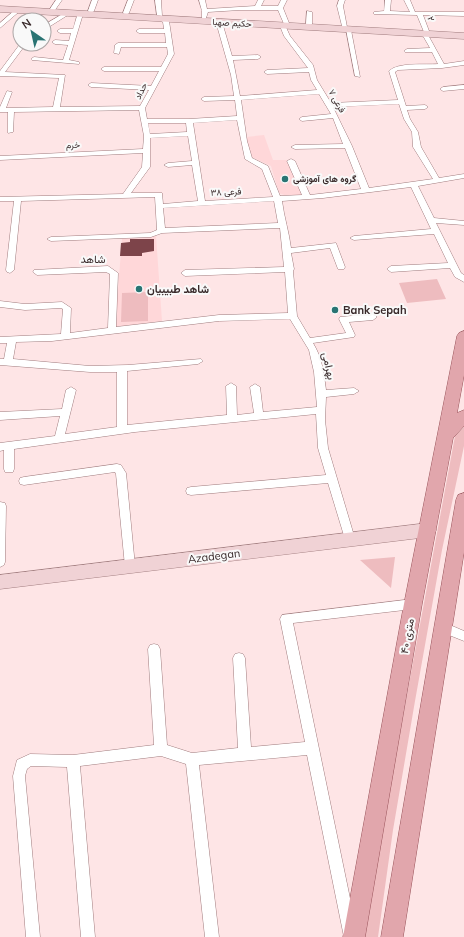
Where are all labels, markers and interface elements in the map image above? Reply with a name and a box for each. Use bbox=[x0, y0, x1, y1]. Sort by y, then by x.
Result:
north arrow bbox=[12, 12, 52, 52]
street label: ۲ bbox=[425, 15, 438, 23]
text: N bbox=[19, 16, 34, 32]
street label: حکیم صهبا bbox=[212, 16, 252, 30]
street label: حداد bbox=[132, 81, 149, 101]
street label: فرعی ۷ bbox=[326, 87, 348, 115]
street label: خرم bbox=[66, 139, 80, 151]
place label: گروه های آموزشی bbox=[293, 173, 356, 185]
marker: گروه های آموزشی bbox=[280, 174, 290, 184]
street label: فرعی ۳۸ bbox=[210, 185, 242, 199]
street label: شاهد bbox=[80, 252, 106, 266]
place label: شاهد طبیبیان bbox=[147, 282, 209, 296]
marker: شاهد طبیبیان bbox=[134, 284, 144, 294]
place label: Bank Sepah bbox=[343, 303, 407, 317]
marker: Bank Sepah bbox=[330, 305, 340, 315]
street label: بهرامی bbox=[319, 351, 339, 381]
street label: Azadegan bbox=[187, 546, 241, 566]
street label: ۴۰ متری bbox=[397, 617, 417, 655]

